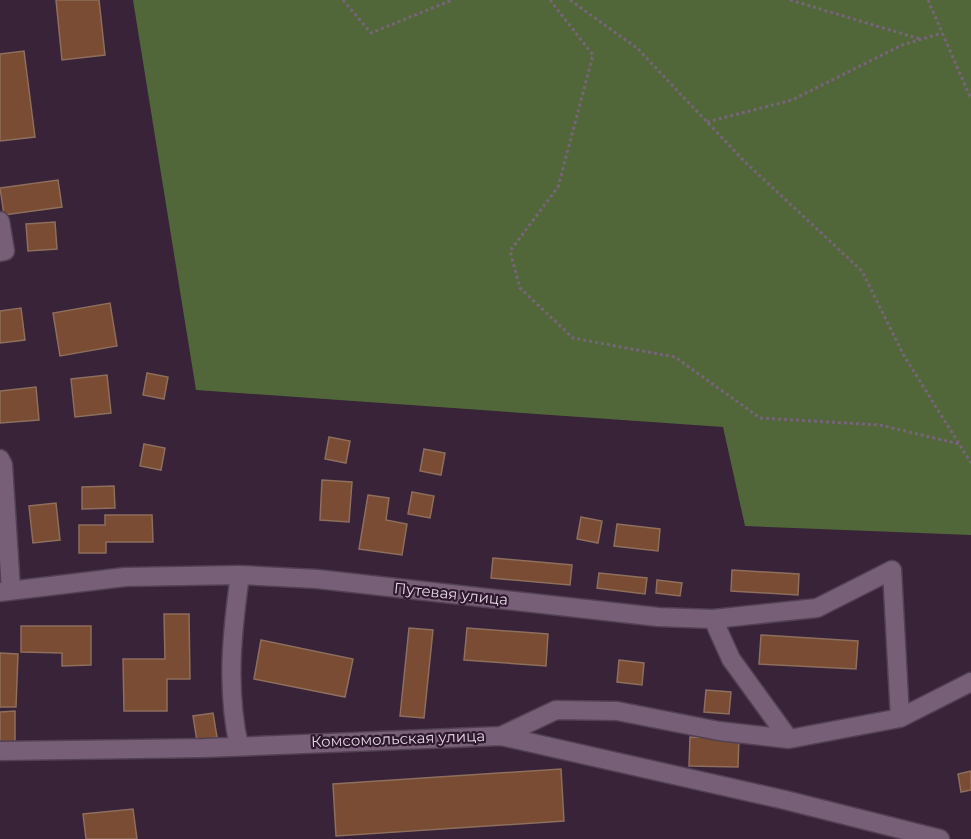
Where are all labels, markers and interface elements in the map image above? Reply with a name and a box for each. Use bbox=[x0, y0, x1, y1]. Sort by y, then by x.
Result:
street label: Путевая улица bbox=[393, 578, 509, 609]
street label: Комсомольская улица bbox=[311, 726, 485, 751]

